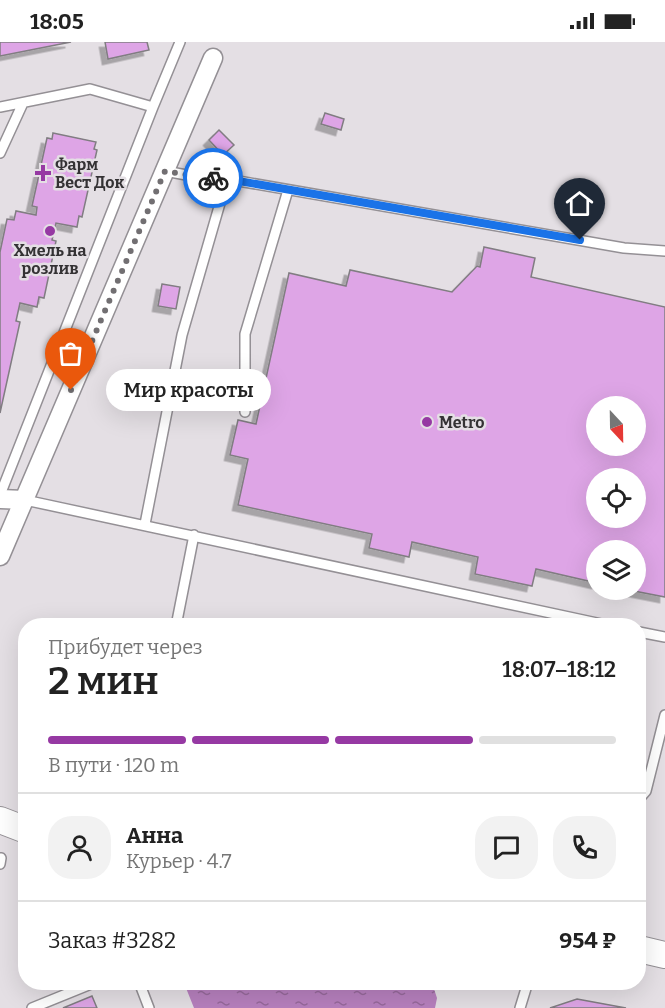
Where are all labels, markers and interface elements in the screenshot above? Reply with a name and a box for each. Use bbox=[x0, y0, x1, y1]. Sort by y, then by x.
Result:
text: 18:05 bbox=[30, 8, 84, 35]
courier bbox=[183, 148, 243, 208]
place label: Фарм Вест Док bbox=[55, 155, 124, 192]
icon: bike bbox=[197, 162, 230, 195]
marker: Фарм Вест Док bbox=[36, 166, 50, 180]
pin bbox=[554, 178, 605, 240]
icon: home bbox=[563, 187, 596, 220]
marker: Хмель на розлив bbox=[43, 224, 57, 238]
place label: Хмель на розлив bbox=[13, 241, 87, 278]
pin bbox=[45, 328, 96, 390]
icon: bag bbox=[54, 337, 87, 370]
callout: Мир красоты bbox=[107, 369, 272, 411]
text: Мир красоты bbox=[123, 378, 254, 402]
north arrow bbox=[586, 396, 646, 456]
map controls bbox=[586, 396, 646, 600]
place label: Metro bbox=[439, 413, 484, 432]
marker: Metro bbox=[420, 415, 434, 429]
button: locate bbox=[586, 468, 646, 528]
button: layers bbox=[586, 540, 646, 600]
text: Прибудет через bbox=[48, 635, 203, 659]
text: 18:07–18:12 bbox=[502, 656, 616, 683]
text: 2 мин bbox=[48, 658, 159, 704]
text: В пути · 120 m bbox=[48, 753, 179, 777]
button: person bbox=[48, 816, 111, 879]
button: chat bbox=[475, 816, 538, 879]
button: phone bbox=[553, 816, 616, 879]
text: Анна bbox=[126, 822, 183, 849]
text: Курьер · 4.7 bbox=[126, 849, 232, 873]
text: Заказ #3282 bbox=[48, 927, 176, 954]
text: 954 ₽ bbox=[559, 927, 616, 954]

